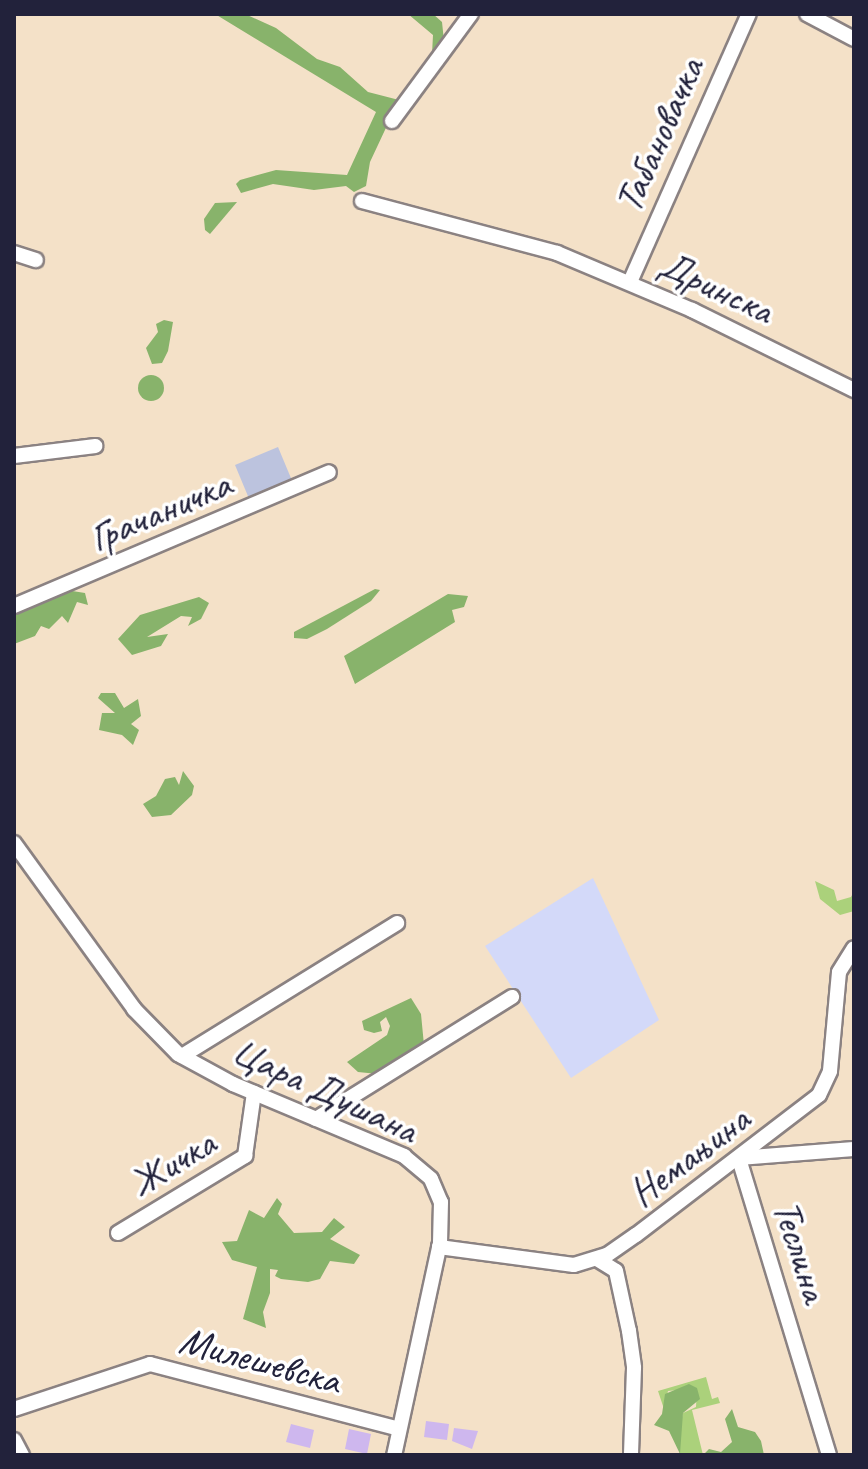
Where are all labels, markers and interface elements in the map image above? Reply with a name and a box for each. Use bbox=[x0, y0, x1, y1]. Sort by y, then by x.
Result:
street label: Табановачка bbox=[604, 51, 714, 219]
street label: Дринска bbox=[651, 240, 781, 334]
street label: Грачаничка bbox=[82, 460, 238, 562]
street label: Цара Душана bbox=[225, 1026, 425, 1154]
street label: Немањина bbox=[619, 1095, 759, 1217]
street label: Жичка bbox=[120, 1119, 224, 1207]
street label: Теслина bbox=[762, 1194, 840, 1308]
street label: Милешевска bbox=[174, 1316, 346, 1404]

